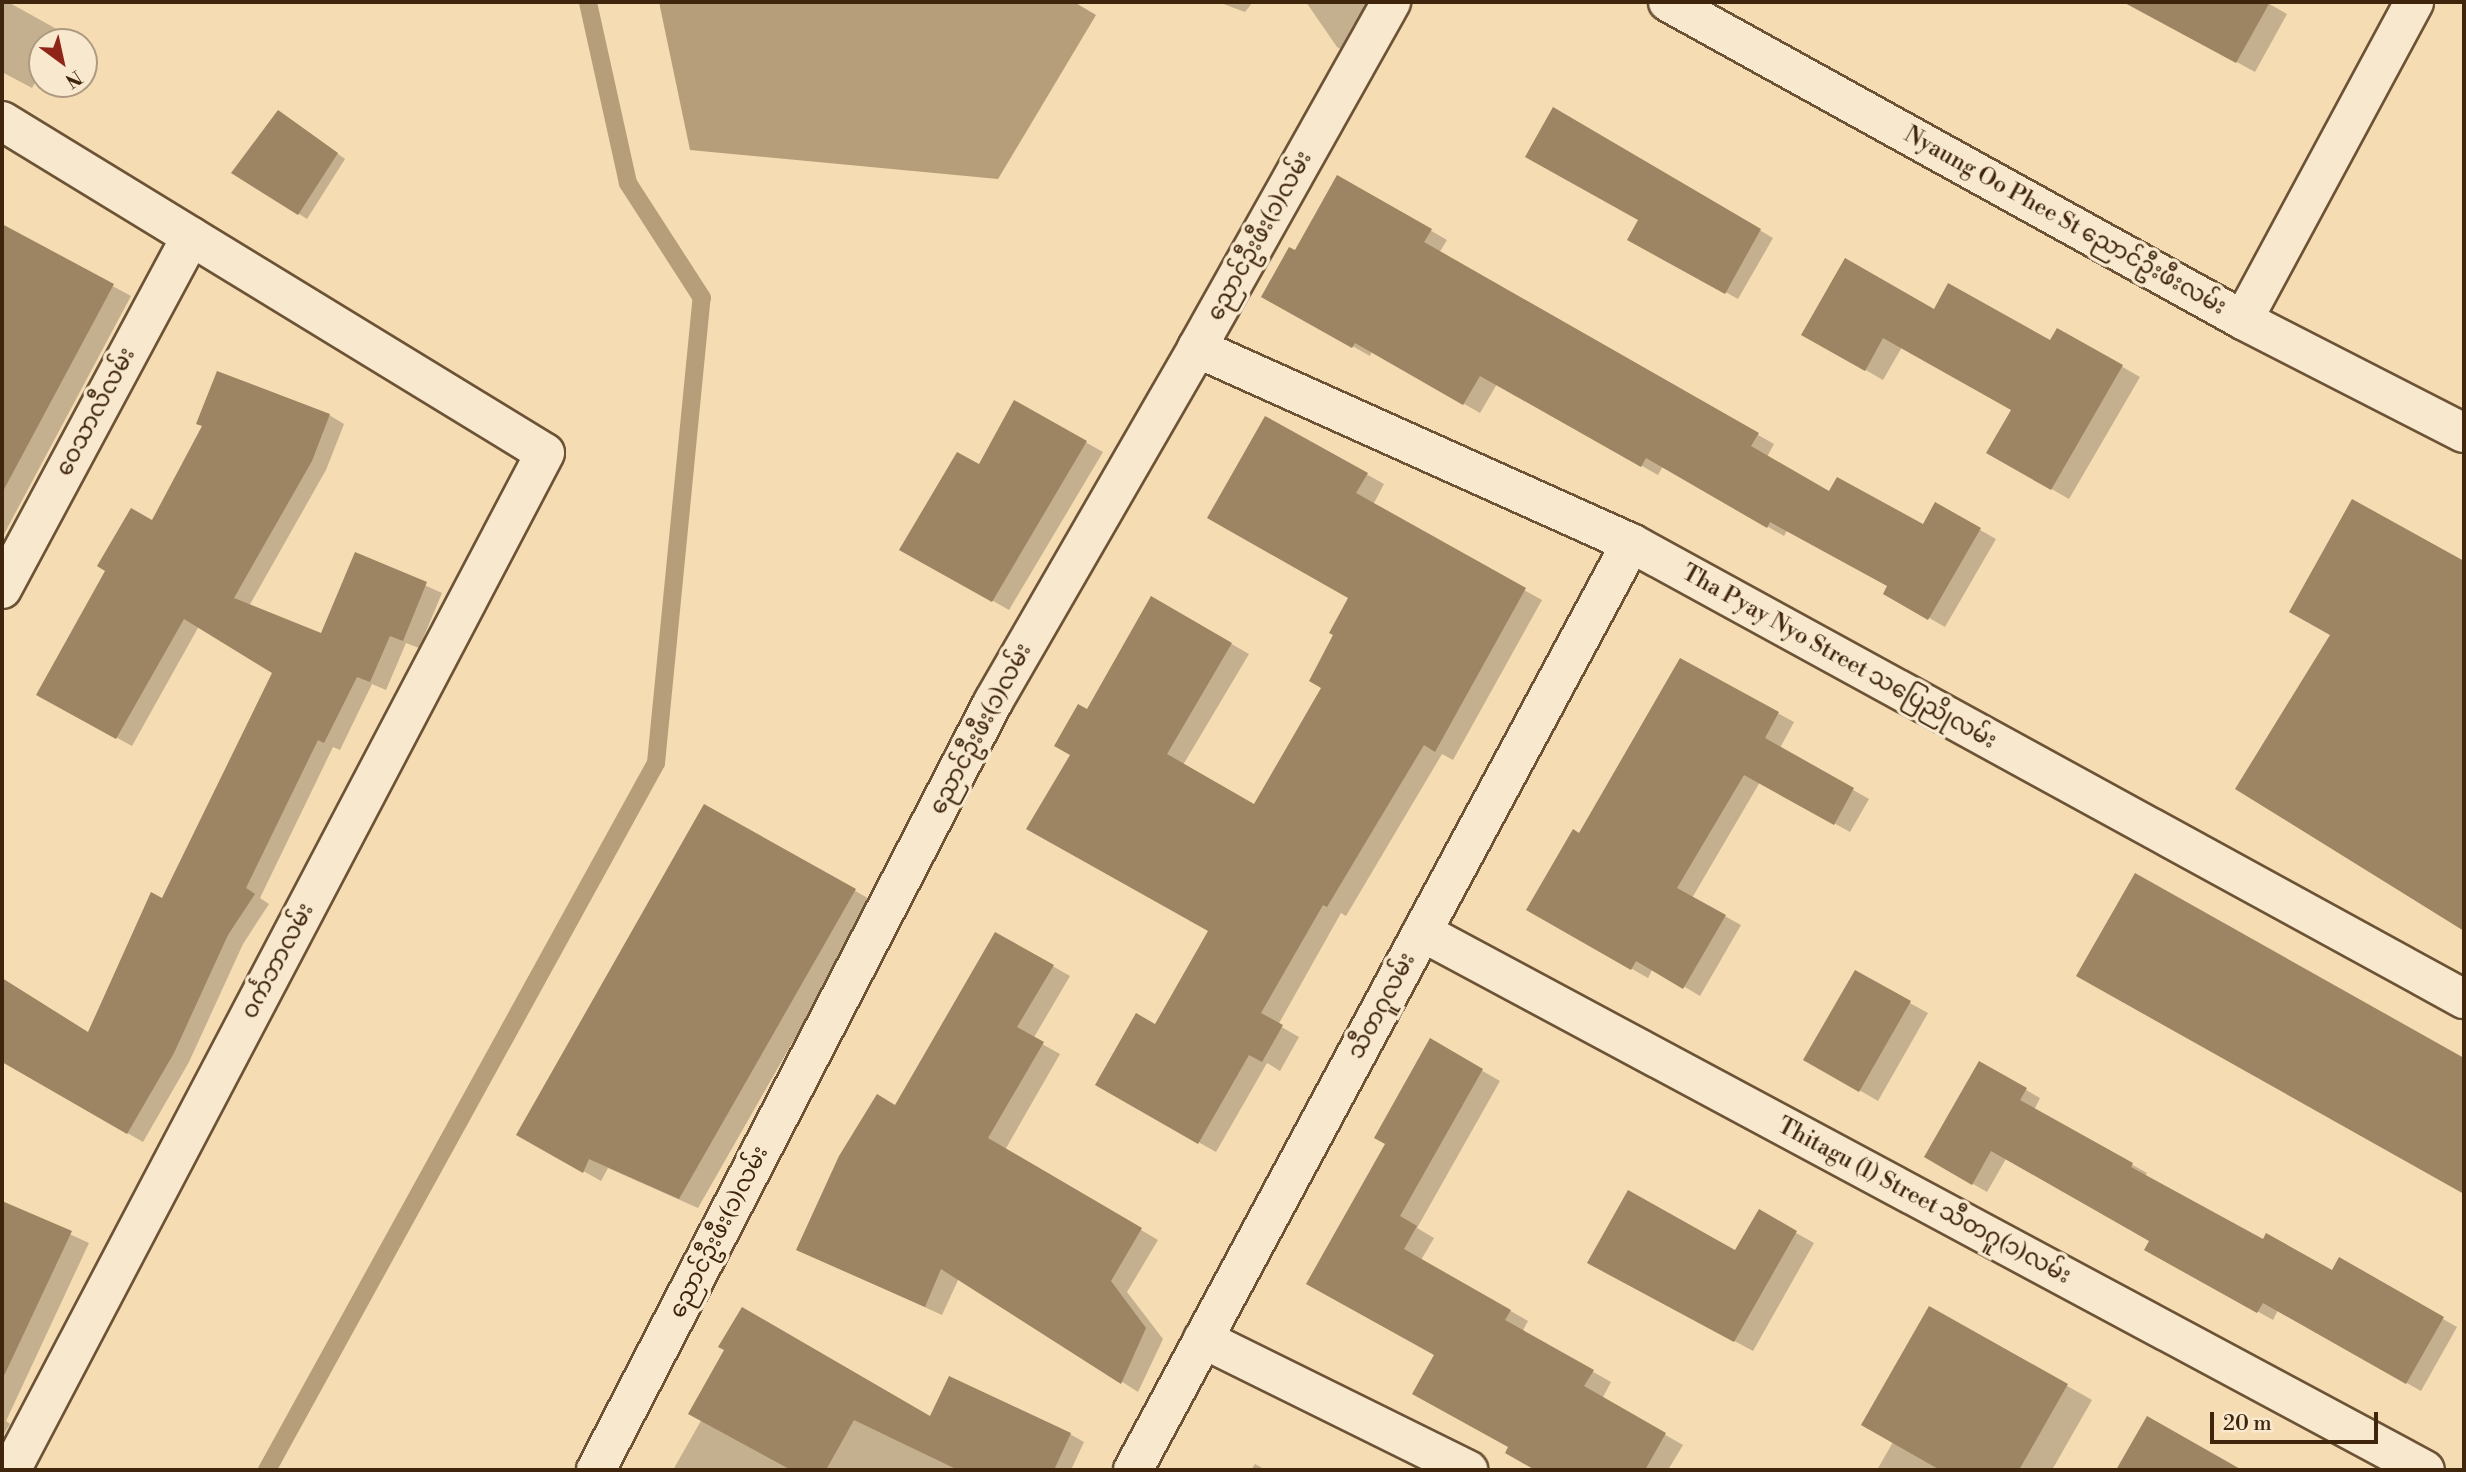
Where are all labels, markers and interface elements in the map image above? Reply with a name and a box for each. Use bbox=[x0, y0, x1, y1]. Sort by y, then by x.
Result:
north arrow bbox=[28, 28, 98, 98]
text: N bbox=[61, 65, 86, 93]
street label: Nyaung Oo Phee St ညောင်ဦးဖီးလမ်း bbox=[1899, 121, 2231, 321]
street label: ညောင်ဦးဖီး(၁)လမ်း bbox=[1202, 146, 1318, 326]
street label: ဝေသာလီလမ်း bbox=[51, 343, 141, 481]
street label: Tha Pyay Nyo Street သပြေညိုလမ်း bbox=[1677, 559, 2001, 755]
street label: ညောင်ဦးဖီး(၁)လမ်း bbox=[924, 639, 1038, 819]
street label: ဝင်္ကဘာလမ်း bbox=[236, 898, 320, 1024]
street label: သီတဂူလမ်း bbox=[1342, 948, 1422, 1064]
street label: Thitagu (1) Street သီတဂူ(၁)လမ်း bbox=[1773, 1112, 2075, 1290]
street label: ညောင်ဦးဖီး(၁)လမ်း bbox=[664, 1141, 774, 1323]
scale bar bbox=[2214, 1398, 2382, 1442]
text: 20 m bbox=[2223, 1411, 2272, 1437]

